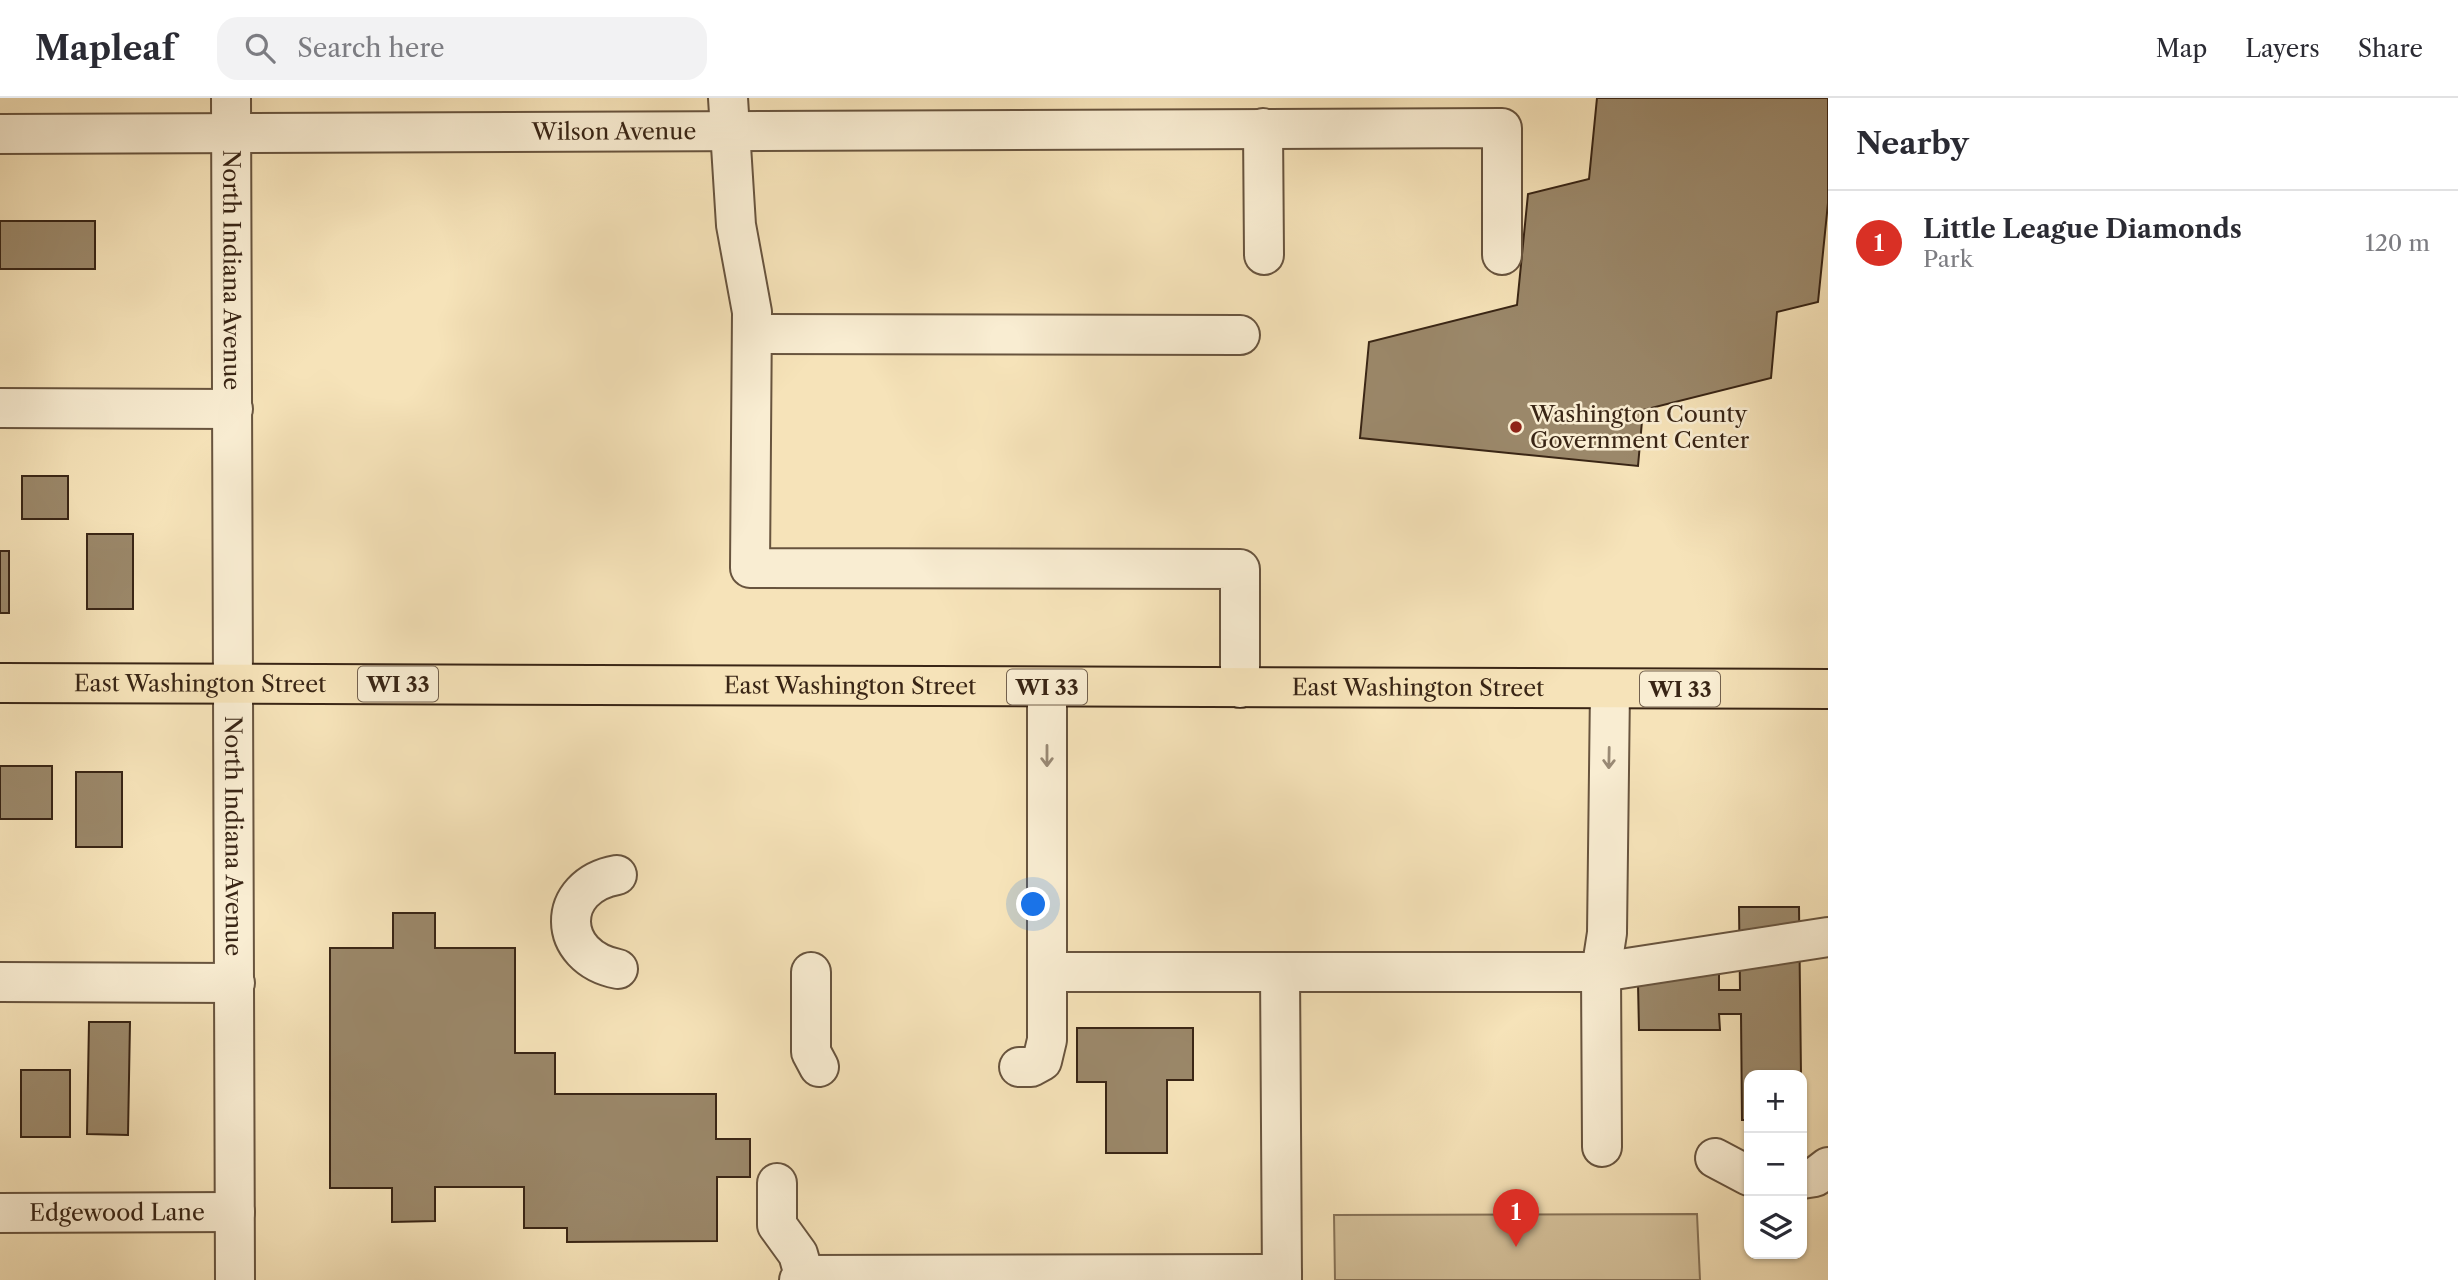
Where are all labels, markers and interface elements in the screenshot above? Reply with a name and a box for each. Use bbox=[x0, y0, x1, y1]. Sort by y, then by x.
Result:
search box bbox=[217, 17, 707, 80]
text: Mapleaf bbox=[35, 28, 175, 69]
icon: search bbox=[241, 29, 279, 67]
text: Search here bbox=[297, 32, 445, 64]
text: Map bbox=[2156, 34, 2207, 63]
text: Layers bbox=[2245, 34, 2320, 63]
text: Share bbox=[2358, 34, 2423, 63]
street label: Wilson Avenue bbox=[531, 117, 696, 146]
text: Nearby bbox=[1856, 125, 1969, 162]
street label: North Indiana Avenue bbox=[217, 150, 246, 390]
text: Little League Diamonds bbox=[1923, 213, 2242, 245]
text: 1 bbox=[1874, 229, 1884, 257]
text: 120 m bbox=[2365, 229, 2430, 257]
text: Park bbox=[1923, 245, 1973, 273]
place label: Washington County Government Center bbox=[1529, 400, 1750, 454]
marker: Washington County Government Center bbox=[1508, 419, 1524, 435]
road number: WI 33 bbox=[358, 666, 438, 702]
street label: East Washington Street bbox=[74, 669, 326, 698]
road number: WI 33 bbox=[1007, 670, 1087, 704]
street label: East Washington Street bbox=[724, 671, 976, 700]
road number: WI 33 bbox=[1640, 672, 1720, 706]
street label: East Washington Street bbox=[1292, 673, 1544, 702]
street label: North Indiana Avenue bbox=[219, 716, 248, 956]
one-way arrow bbox=[1040, 744, 1054, 767]
one-way arrow bbox=[1603, 746, 1616, 769]
your location bbox=[1016, 887, 1050, 921]
map controls bbox=[1744, 1070, 1807, 1259]
button: + bbox=[1744, 1070, 1807, 1133]
button: − bbox=[1744, 1133, 1807, 1196]
pin: 1 bbox=[1493, 1189, 1539, 1247]
button: layers bbox=[1744, 1196, 1807, 1259]
street label: Edgewood Lane bbox=[29, 1198, 205, 1227]

